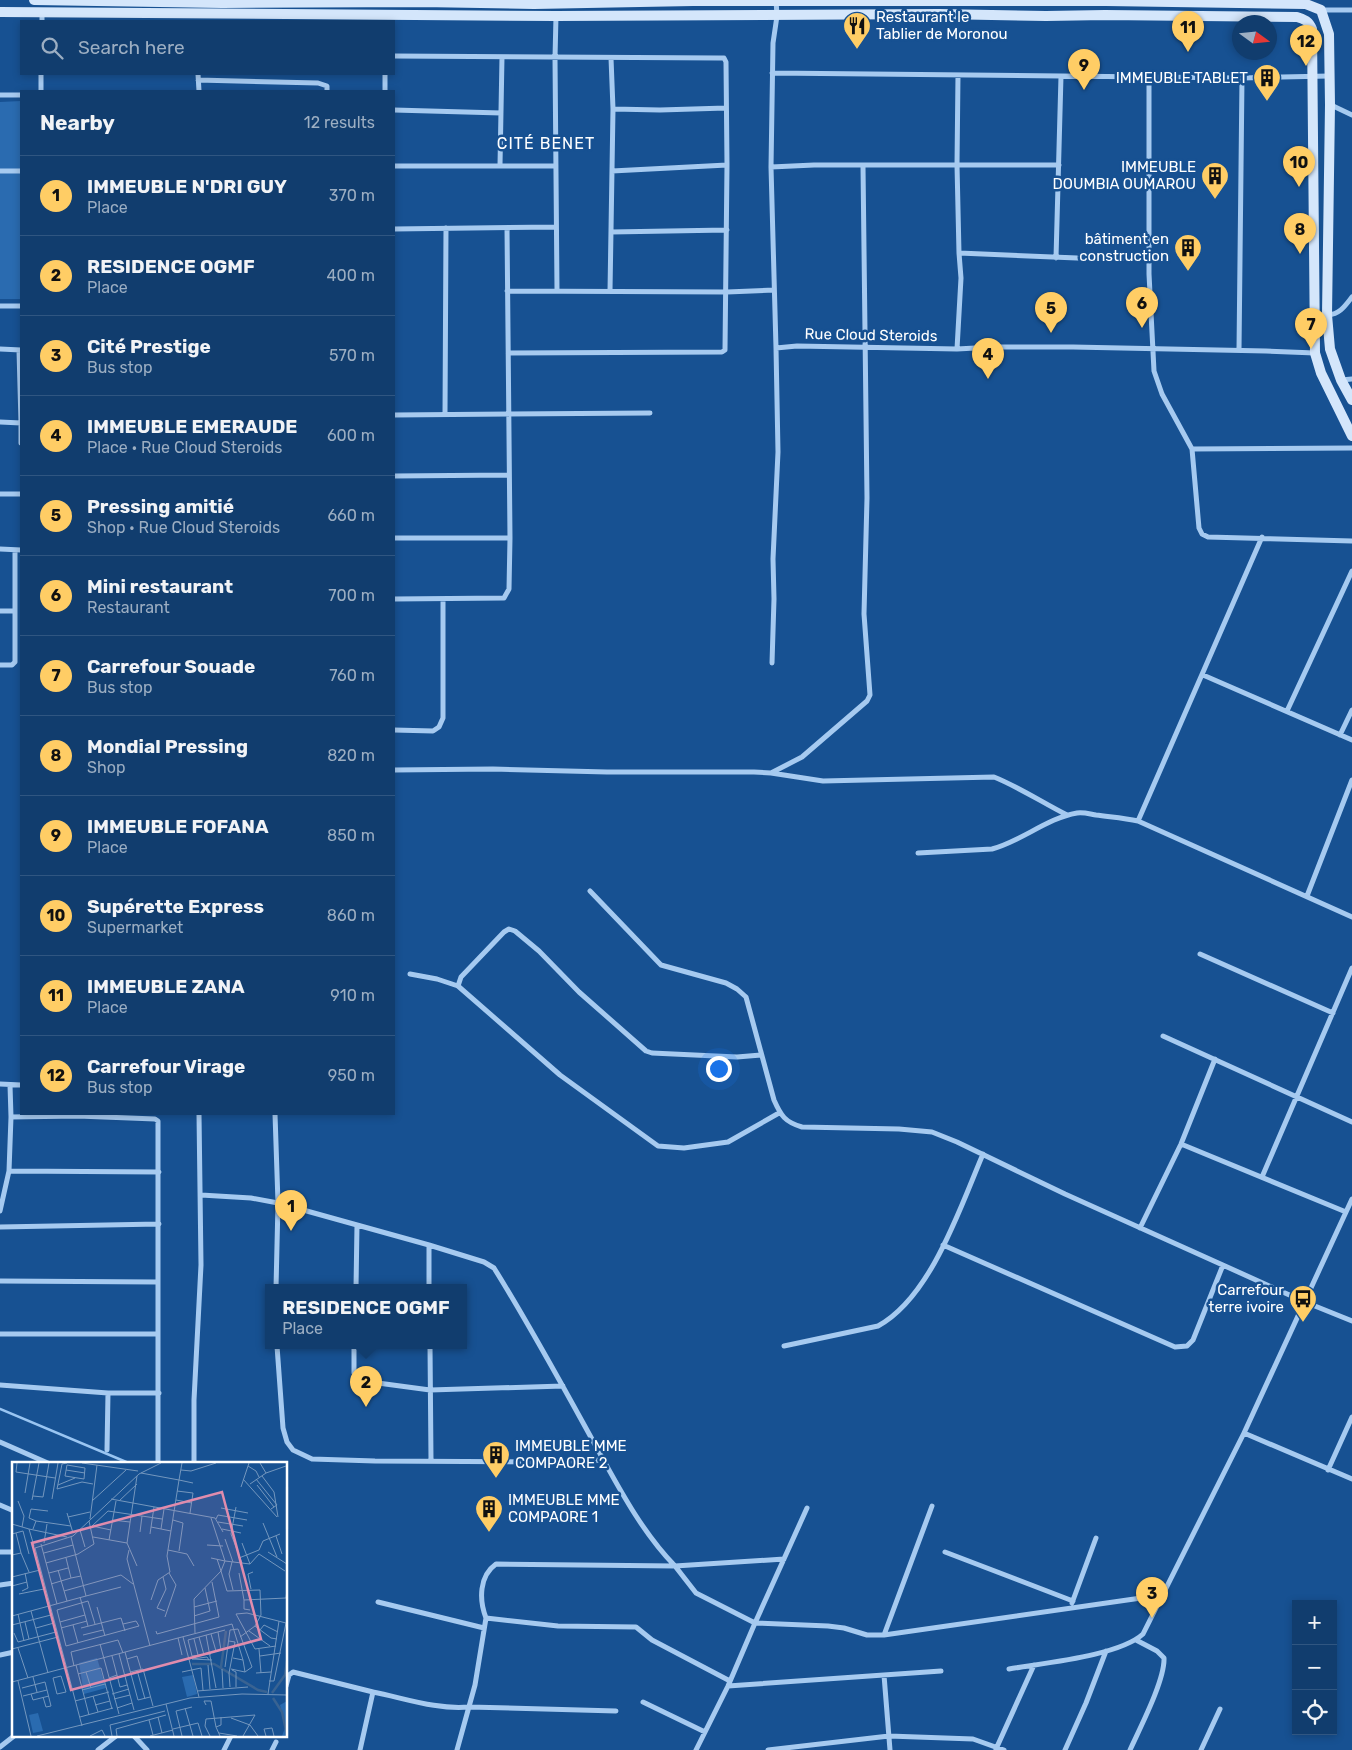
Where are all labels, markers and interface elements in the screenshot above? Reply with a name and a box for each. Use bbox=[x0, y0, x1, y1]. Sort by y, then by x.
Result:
place label: Restaurant le Tablier de Moronou bbox=[876, 8, 1008, 43]
restaurant icon: Restaurant le Tablier de Moronou bbox=[842, 11, 872, 50]
pin: 11 bbox=[1172, 11, 1204, 52]
north arrow bbox=[1232, 15, 1277, 60]
search box bbox=[20, 20, 395, 75]
pin: 12 bbox=[1290, 25, 1322, 66]
icon: search bbox=[38, 34, 66, 62]
text: Search here bbox=[78, 36, 185, 59]
pin: 9 bbox=[1068, 49, 1100, 90]
building icon: IMMEUBLE TABLET bbox=[1252, 63, 1282, 102]
place label: IMMEUBLE TABLET bbox=[1116, 69, 1248, 87]
text: Nearby bbox=[40, 110, 115, 135]
text: 12 results bbox=[304, 113, 375, 132]
district label: CITÉ BENET bbox=[497, 134, 595, 153]
pin: 10 bbox=[1283, 146, 1315, 187]
place label: IMMEUBLE DOUMBIA OUMAROU bbox=[1053, 158, 1196, 193]
building icon: IMMEUBLE DOUMBIA OUMAROU bbox=[1200, 161, 1230, 200]
text: IMMEUBLE N'DRI GUY bbox=[87, 175, 287, 198]
text: 1 bbox=[52, 186, 60, 205]
text: 370 m bbox=[329, 186, 375, 205]
text: Place bbox=[87, 198, 128, 217]
pin: 8 bbox=[1284, 213, 1316, 254]
place label: bâtiment en construction bbox=[1079, 230, 1169, 265]
building icon: bâtiment en construction bbox=[1173, 233, 1203, 272]
text: RESIDENCE OGMF bbox=[87, 255, 255, 278]
text: 2 bbox=[51, 266, 61, 285]
text: 400 m bbox=[327, 266, 375, 285]
text: Place bbox=[87, 278, 128, 297]
pin: 6 bbox=[1126, 287, 1158, 328]
pin: 5 bbox=[1035, 292, 1067, 333]
pin: 7 bbox=[1295, 308, 1327, 349]
street label: Rue Cloud Steroids bbox=[804, 325, 938, 345]
text: Cité Prestige bbox=[87, 335, 211, 358]
pin: 4 bbox=[972, 338, 1004, 379]
text: 3 bbox=[51, 346, 61, 365]
text: 570 m bbox=[329, 346, 375, 365]
text: Bus stop bbox=[87, 358, 153, 377]
text: IMMEUBLE EMERAUDE bbox=[87, 415, 297, 438]
text: 4 bbox=[51, 426, 61, 445]
text: 600 m bbox=[327, 426, 375, 445]
text: Place · Rue Cloud Steroids bbox=[87, 438, 283, 457]
text: Pressing amitié bbox=[87, 495, 234, 518]
text: 5 bbox=[51, 506, 61, 525]
text: 660 m bbox=[327, 506, 375, 525]
text: Shop · Rue Cloud Steroids bbox=[87, 518, 280, 537]
text: Mini restaurant bbox=[87, 575, 233, 598]
text: 6 bbox=[51, 586, 61, 605]
text: 700 m bbox=[328, 586, 375, 605]
text: Restaurant bbox=[87, 598, 170, 617]
text: Carrefour Souade bbox=[87, 655, 255, 678]
text: 7 bbox=[51, 666, 61, 685]
text: 760 m bbox=[329, 666, 375, 685]
text: Bus stop bbox=[87, 678, 153, 697]
text: Mondial Pressing bbox=[87, 735, 248, 758]
text: 8 bbox=[51, 746, 61, 765]
text: 820 m bbox=[327, 746, 375, 765]
text: Shop bbox=[87, 758, 125, 777]
text: IMMEUBLE FOFANA bbox=[87, 815, 268, 838]
text: 9 bbox=[51, 826, 61, 845]
text: 850 m bbox=[327, 826, 375, 845]
text: Place bbox=[87, 838, 128, 857]
text: Supérette Express bbox=[87, 895, 264, 918]
text: 10 bbox=[47, 906, 65, 925]
text: 860 m bbox=[327, 906, 375, 925]
text: Supermarket bbox=[87, 918, 183, 937]
text: IMMEUBLE ZANA bbox=[87, 975, 245, 998]
text: 11 bbox=[48, 986, 64, 1005]
text: 910 m bbox=[330, 986, 375, 1005]
text: Place bbox=[87, 998, 128, 1017]
text: Carrefour Virage bbox=[87, 1055, 245, 1078]
your location bbox=[706, 1056, 732, 1082]
text: 12 bbox=[47, 1066, 65, 1085]
text: 950 m bbox=[328, 1066, 375, 1085]
text: Bus stop bbox=[87, 1078, 153, 1097]
pin: 1 bbox=[275, 1190, 307, 1231]
place label: Carrefour terre ivoire bbox=[1209, 1281, 1284, 1316]
popup bbox=[265, 1284, 467, 1349]
bus stop icon: Carrefour terre ivoire bbox=[1288, 1284, 1318, 1323]
text: RESIDENCE OGMF bbox=[282, 1296, 450, 1319]
text: Place bbox=[282, 1319, 323, 1338]
pin: 2 bbox=[350, 1366, 382, 1407]
place label: IMMEUBLE MME COMPAORE 2 bbox=[515, 1437, 627, 1472]
building icon: IMMEUBLE MME COMPAORE 2 bbox=[481, 1440, 511, 1479]
inset map bbox=[12, 1462, 288, 1738]
place label: IMMEUBLE MME COMPAORE 1 bbox=[508, 1491, 620, 1526]
building icon: IMMEUBLE MME COMPAORE 1 bbox=[474, 1494, 504, 1533]
pin: 3 bbox=[1136, 1577, 1168, 1618]
map controls bbox=[1292, 1600, 1337, 1735]
button: + bbox=[1292, 1600, 1337, 1645]
button: − bbox=[1292, 1645, 1337, 1690]
button: locate bbox=[1292, 1690, 1337, 1735]

